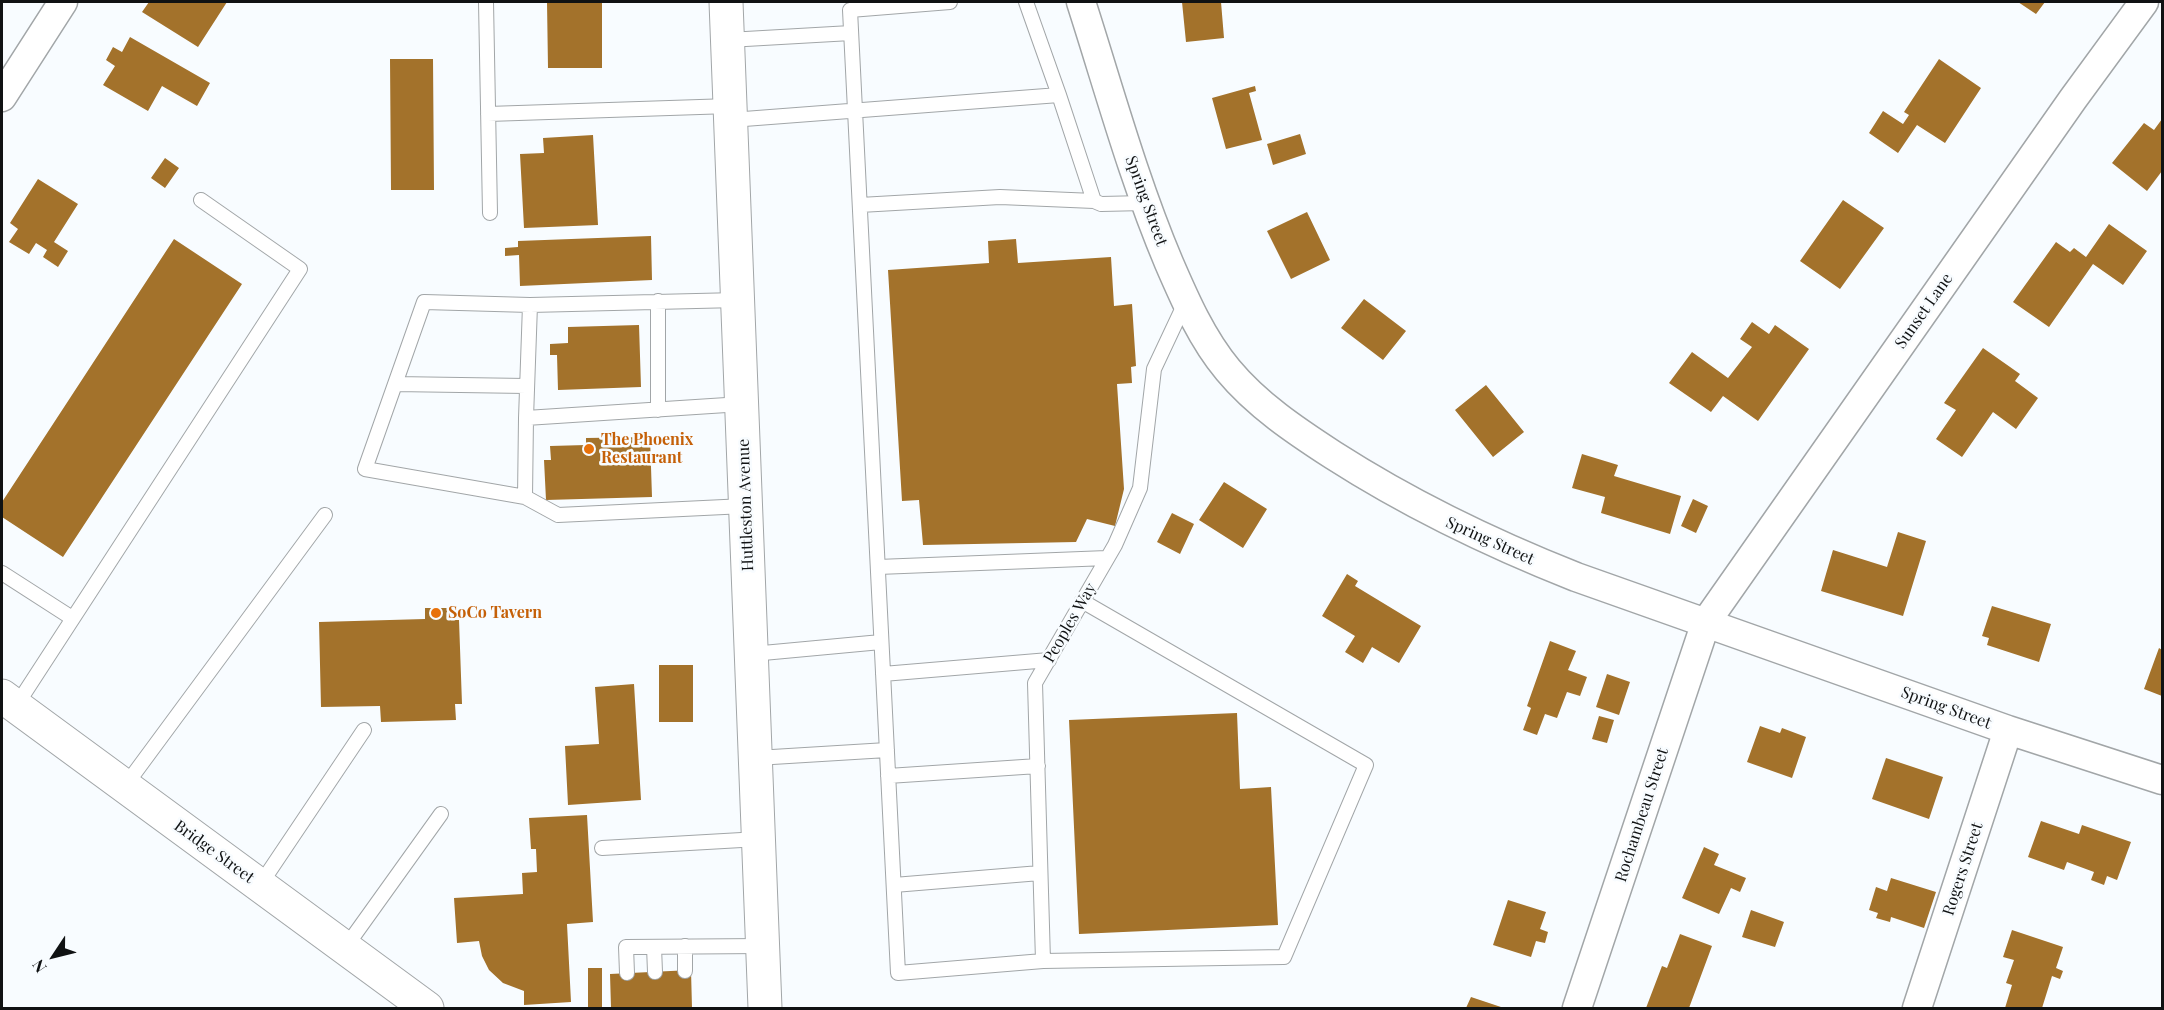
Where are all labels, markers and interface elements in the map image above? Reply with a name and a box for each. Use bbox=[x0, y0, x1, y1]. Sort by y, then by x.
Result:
street label: Spring Street bbox=[1121, 153, 1171, 249]
street label: Sunset Lane bbox=[1891, 270, 1957, 352]
place label: The Phoenix Restaurant bbox=[601, 430, 693, 468]
street label: Huttleston Avenue bbox=[734, 439, 758, 571]
marker: The Phoenix Restaurant bbox=[582, 442, 596, 456]
street label: Spring Street bbox=[1443, 513, 1537, 569]
street label: Peoples Way bbox=[1040, 580, 1100, 666]
place label: SoCo Tavern bbox=[448, 603, 542, 623]
marker: SoCo Tavern bbox=[429, 606, 443, 620]
street label: Spring Street bbox=[1898, 683, 1994, 733]
street label: Rochambeau Street bbox=[1611, 746, 1673, 884]
street label: Bridge Street bbox=[170, 817, 258, 887]
street label: Rogers Street bbox=[1939, 820, 1987, 918]
north arrow bbox=[24, 926, 84, 986]
text: N bbox=[27, 956, 51, 977]

